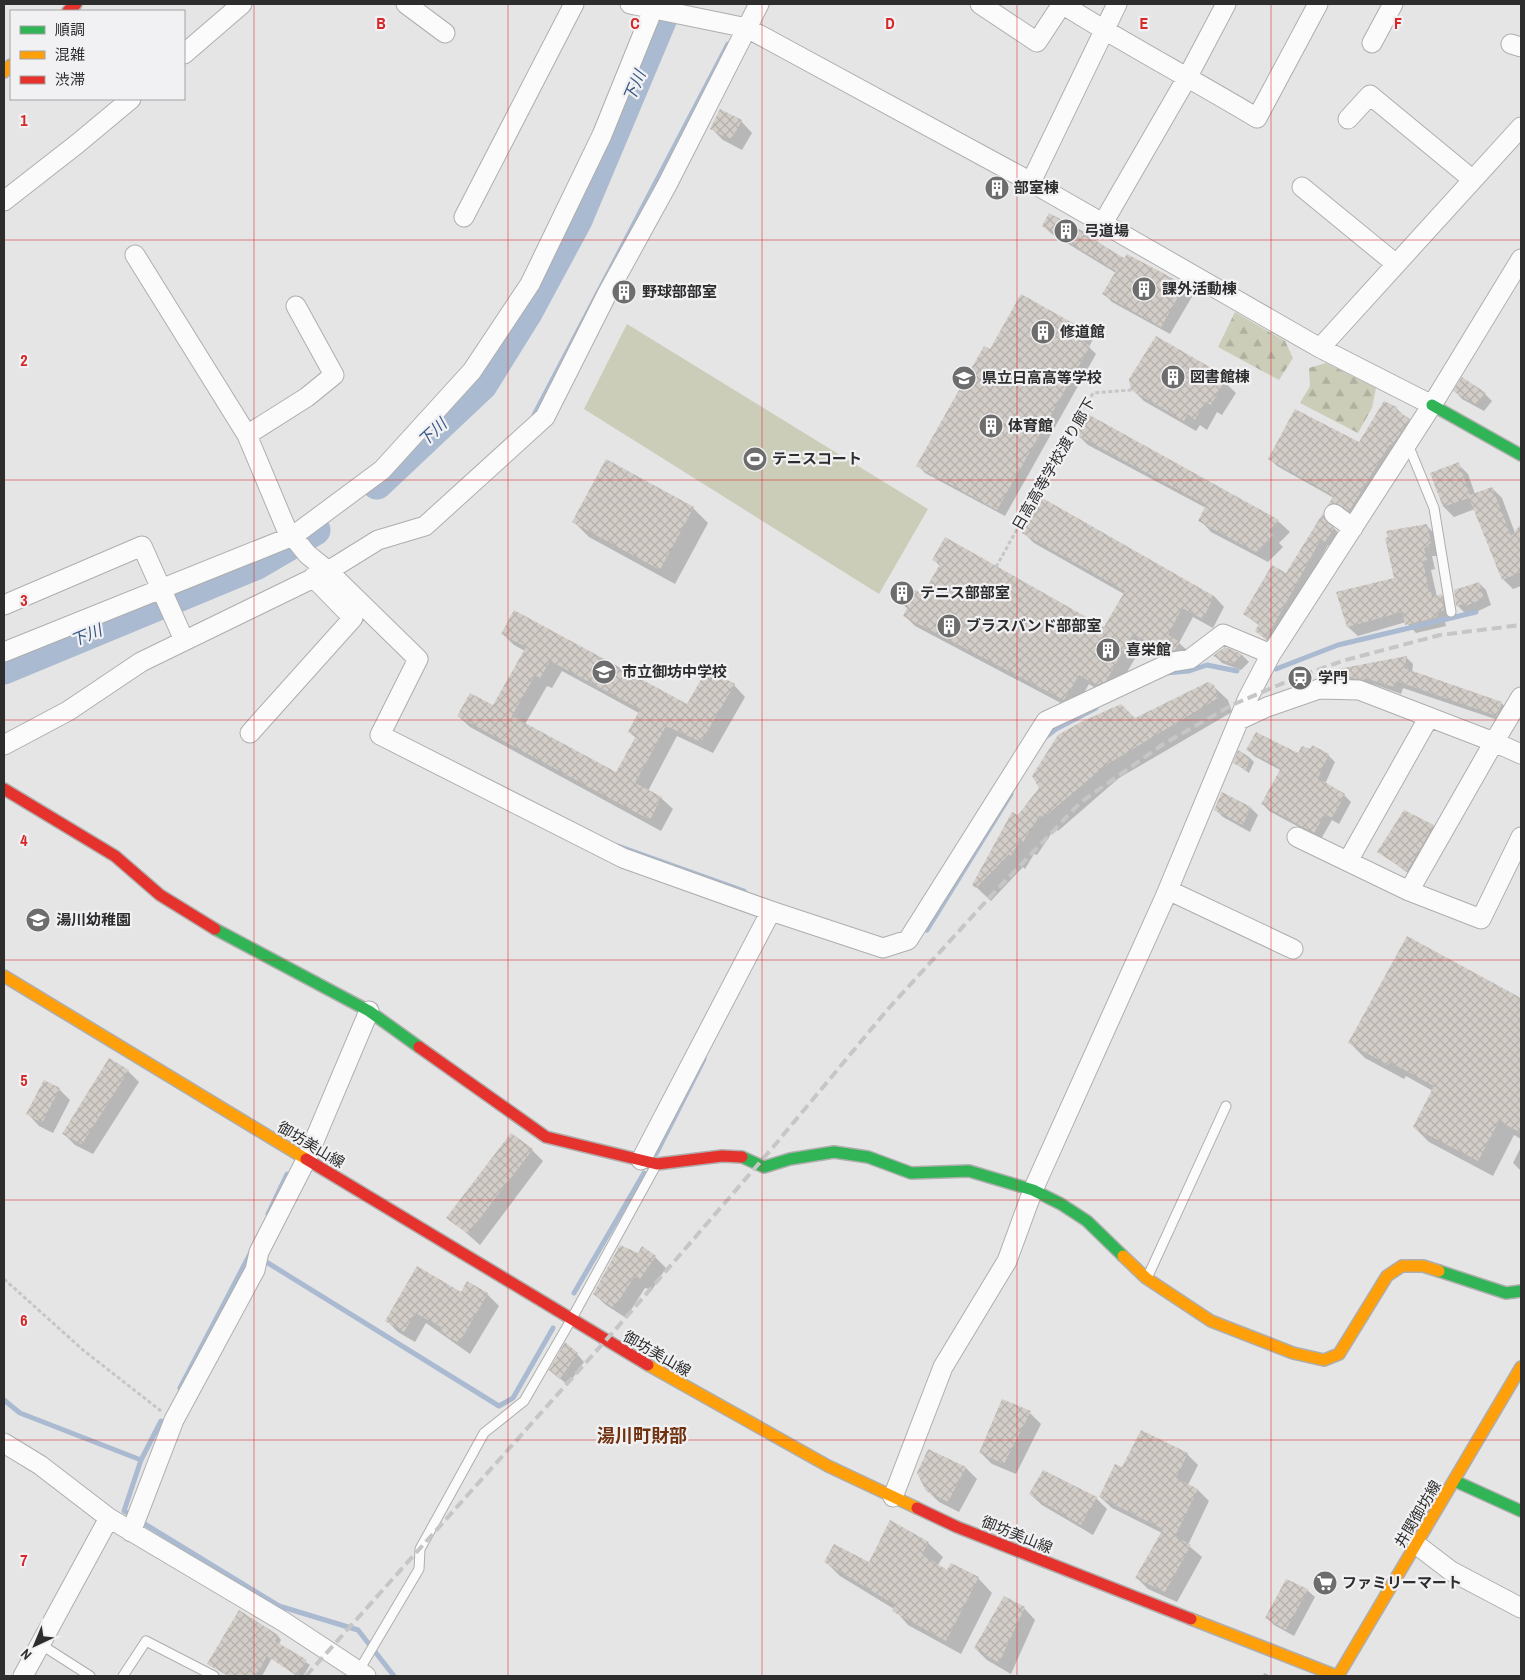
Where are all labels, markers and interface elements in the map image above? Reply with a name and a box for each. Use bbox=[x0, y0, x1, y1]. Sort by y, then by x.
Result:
legend bbox=[10, 10, 185, 100]
text: B bbox=[376, 12, 386, 34]
text: C bbox=[630, 12, 640, 34]
text: D bbox=[885, 12, 895, 34]
text: E bbox=[1140, 12, 1149, 34]
text: F bbox=[1394, 12, 1402, 34]
text: 順調 bbox=[55, 19, 85, 40]
text: 混雑 bbox=[55, 44, 85, 65]
water label: 下川 bbox=[618, 65, 651, 105]
text: 渋滞 bbox=[55, 69, 85, 90]
text: 1 bbox=[20, 109, 28, 131]
building icon: 部室棟 bbox=[984, 175, 1010, 201]
place label: 部室棟 bbox=[1014, 177, 1059, 198]
building icon: 弓道場 bbox=[1053, 218, 1079, 244]
place label: 弓道場 bbox=[1084, 220, 1129, 241]
building icon: 課外活動棟 bbox=[1131, 276, 1157, 302]
place label: 課外活動棟 bbox=[1162, 278, 1237, 299]
building icon: 野球部部室 bbox=[611, 279, 637, 305]
place label: 野球部部室 bbox=[642, 281, 717, 302]
building icon: 修道館 bbox=[1030, 319, 1056, 345]
place label: 修道館 bbox=[1060, 321, 1105, 342]
text: 2 bbox=[20, 349, 28, 371]
building icon: 図書館棟 bbox=[1160, 364, 1186, 390]
school or university icon: 県立日高高等学校 bbox=[951, 365, 977, 391]
place label: 図書館棟 bbox=[1190, 366, 1250, 387]
place label: 県立日高高等学校 bbox=[982, 367, 1102, 388]
street label: 日高高等学校渡り廊下 bbox=[1007, 394, 1100, 534]
water label: 下川 bbox=[413, 412, 453, 451]
building icon: 体育館 bbox=[978, 413, 1004, 439]
place label: 体育館 bbox=[1008, 415, 1053, 436]
sports icon: テニスコート bbox=[742, 446, 768, 472]
place label: テニスコート bbox=[772, 448, 862, 469]
building icon: テニス部部室 bbox=[889, 580, 915, 606]
place label: テニス部部室 bbox=[920, 582, 1010, 603]
text: 3 bbox=[20, 589, 28, 611]
building icon: ブラスバンド部部室 bbox=[936, 613, 962, 639]
place label: ブラスバンド部部室 bbox=[966, 615, 1101, 636]
water label: 下川 bbox=[67, 618, 107, 651]
building icon: 喜栄館 bbox=[1095, 637, 1121, 663]
place label: 喜栄館 bbox=[1126, 639, 1171, 660]
school or university icon: 市立御坊中学校 bbox=[591, 659, 617, 685]
place label: 市立御坊中学校 bbox=[622, 661, 727, 682]
station icon: 学門 bbox=[1287, 665, 1313, 691]
place label: 学門 bbox=[1318, 667, 1348, 688]
text: 4 bbox=[20, 829, 28, 851]
school or university icon: 湯川幼稚園 bbox=[25, 907, 51, 933]
place label: 湯川幼稚園 bbox=[56, 909, 131, 930]
text: 5 bbox=[20, 1069, 28, 1091]
street label: 御坊美山線 bbox=[274, 1116, 349, 1173]
text: 6 bbox=[20, 1309, 28, 1331]
street label: 御坊美山線 bbox=[620, 1326, 695, 1381]
district label: 湯川町財部 bbox=[597, 1423, 687, 1448]
street label: 井関御坊線 bbox=[1389, 1476, 1446, 1551]
street label: 御坊美山線 bbox=[978, 1511, 1056, 1558]
text: 7 bbox=[20, 1549, 28, 1571]
supermarket icon: ファミリーマート bbox=[1312, 1570, 1338, 1596]
place label: ファミリーマート bbox=[1342, 1572, 1462, 1593]
north arrow bbox=[10, 1620, 60, 1670]
text: N bbox=[17, 1645, 35, 1664]

